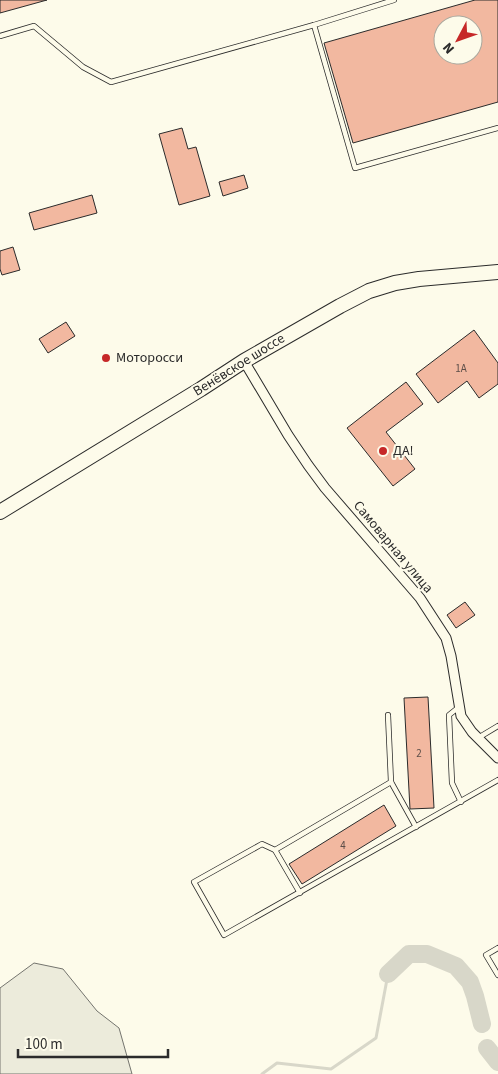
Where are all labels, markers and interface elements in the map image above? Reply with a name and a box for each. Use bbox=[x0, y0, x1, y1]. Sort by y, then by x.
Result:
north arrow bbox=[433, 15, 483, 65]
text: N bbox=[438, 38, 460, 58]
street label: Венёвское шоссе bbox=[189, 329, 289, 401]
place label: Моторосси bbox=[116, 348, 183, 368]
marker: Моторосси bbox=[100, 352, 112, 364]
house number: 1А bbox=[455, 361, 467, 376]
place label: ДА! bbox=[393, 441, 414, 461]
marker: ДА! bbox=[377, 445, 389, 457]
street label: Самоварная улица bbox=[348, 496, 438, 598]
house number: 2 bbox=[416, 746, 422, 761]
house number: 4 bbox=[340, 838, 346, 853]
scale bar bbox=[18, 1026, 168, 1058]
text: 100 m bbox=[25, 1034, 63, 1055]

